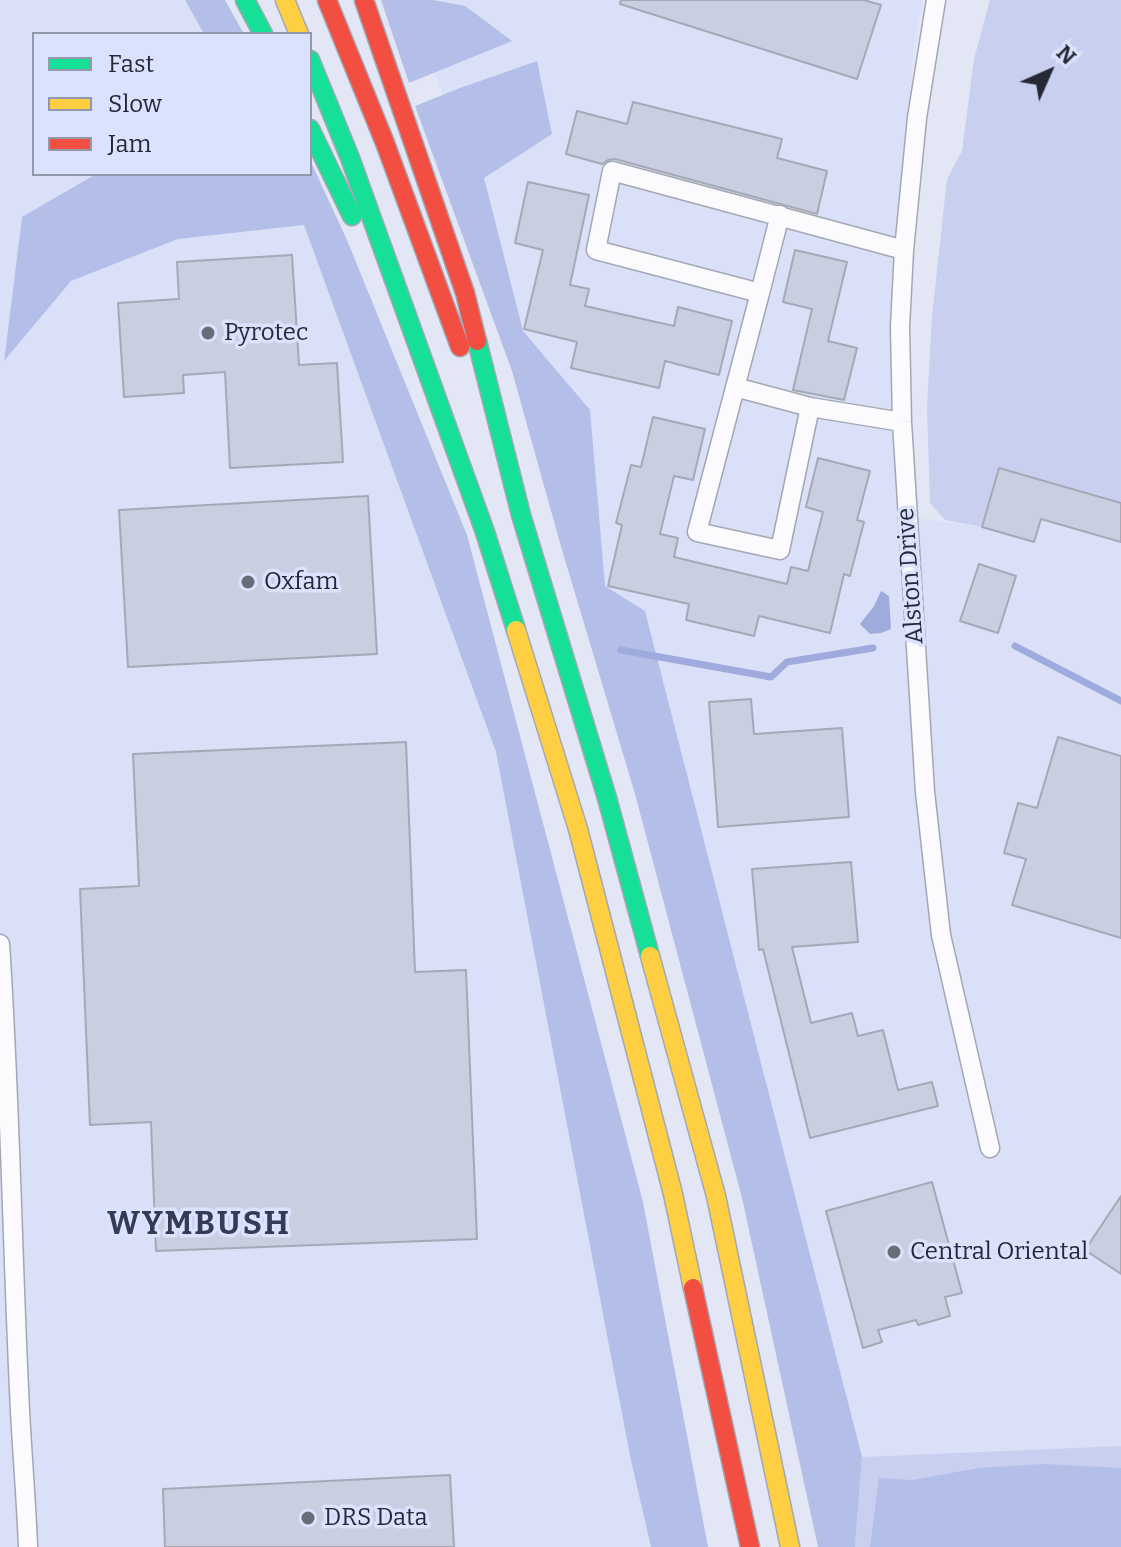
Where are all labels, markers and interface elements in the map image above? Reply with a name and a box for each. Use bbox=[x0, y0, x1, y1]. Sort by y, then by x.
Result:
legend bbox=[32, 32, 312, 176]
north arrow bbox=[1009, 32, 1089, 112]
text: N bbox=[1051, 39, 1082, 70]
text: Fast bbox=[108, 50, 154, 78]
text: Slow bbox=[108, 90, 162, 118]
text: Jam bbox=[108, 130, 151, 158]
place label: Pyrotec bbox=[224, 319, 308, 347]
marker: Pyrotec bbox=[199, 324, 217, 342]
street label: Alston Drive bbox=[892, 507, 930, 645]
place label: Oxfam bbox=[264, 568, 338, 596]
marker: Oxfam bbox=[239, 573, 257, 591]
district label: WYMBUSH bbox=[107, 1206, 291, 1244]
place label: Central Oriental bbox=[910, 1238, 1088, 1266]
marker: Central Oriental bbox=[885, 1243, 903, 1261]
place label: DRS Data bbox=[324, 1504, 428, 1532]
marker: DRS Data bbox=[299, 1509, 317, 1527]

